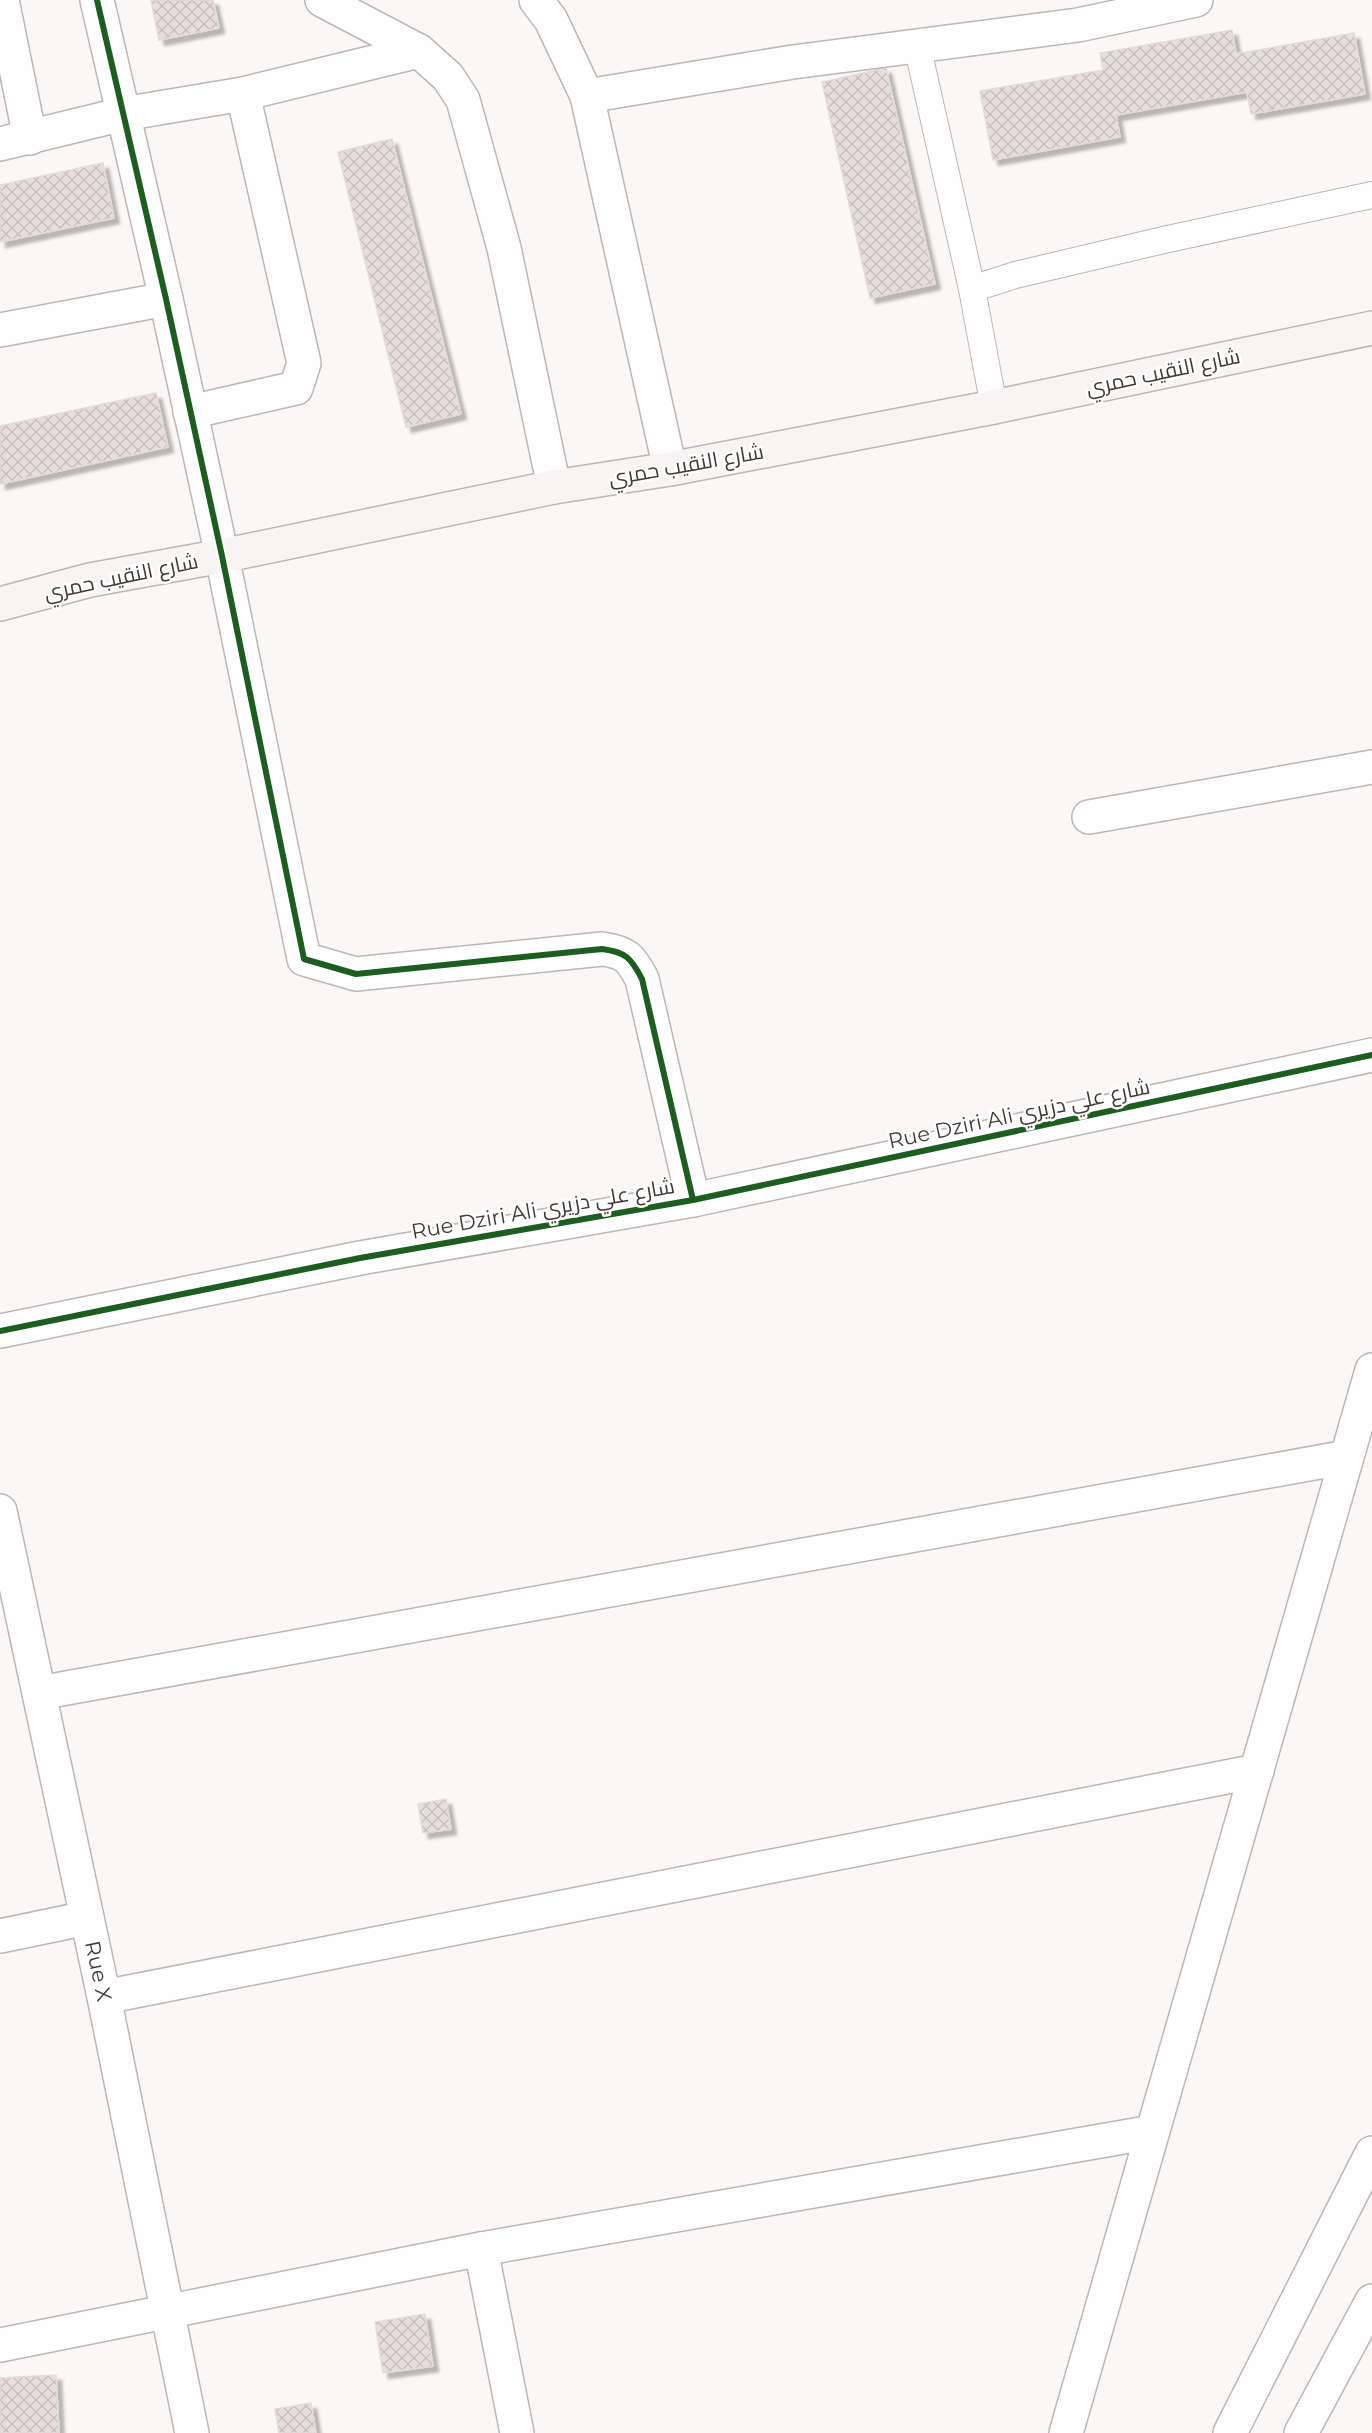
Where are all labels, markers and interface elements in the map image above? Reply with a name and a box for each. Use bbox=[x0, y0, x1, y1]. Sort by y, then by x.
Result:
street label: شارع النقيب حمري bbox=[1084, 343, 1243, 404]
street label: شارع النقيب حمري bbox=[606, 439, 766, 494]
street label: شارع النقيب حمري bbox=[42, 548, 201, 609]
street label: Rue Dziri Ali شارع علي دزيري bbox=[886, 1074, 1153, 1157]
street label: Rue Dziri Ali شارع علي دزيري bbox=[409, 1173, 677, 1248]
street label: Rue X bbox=[80, 1938, 117, 2004]

